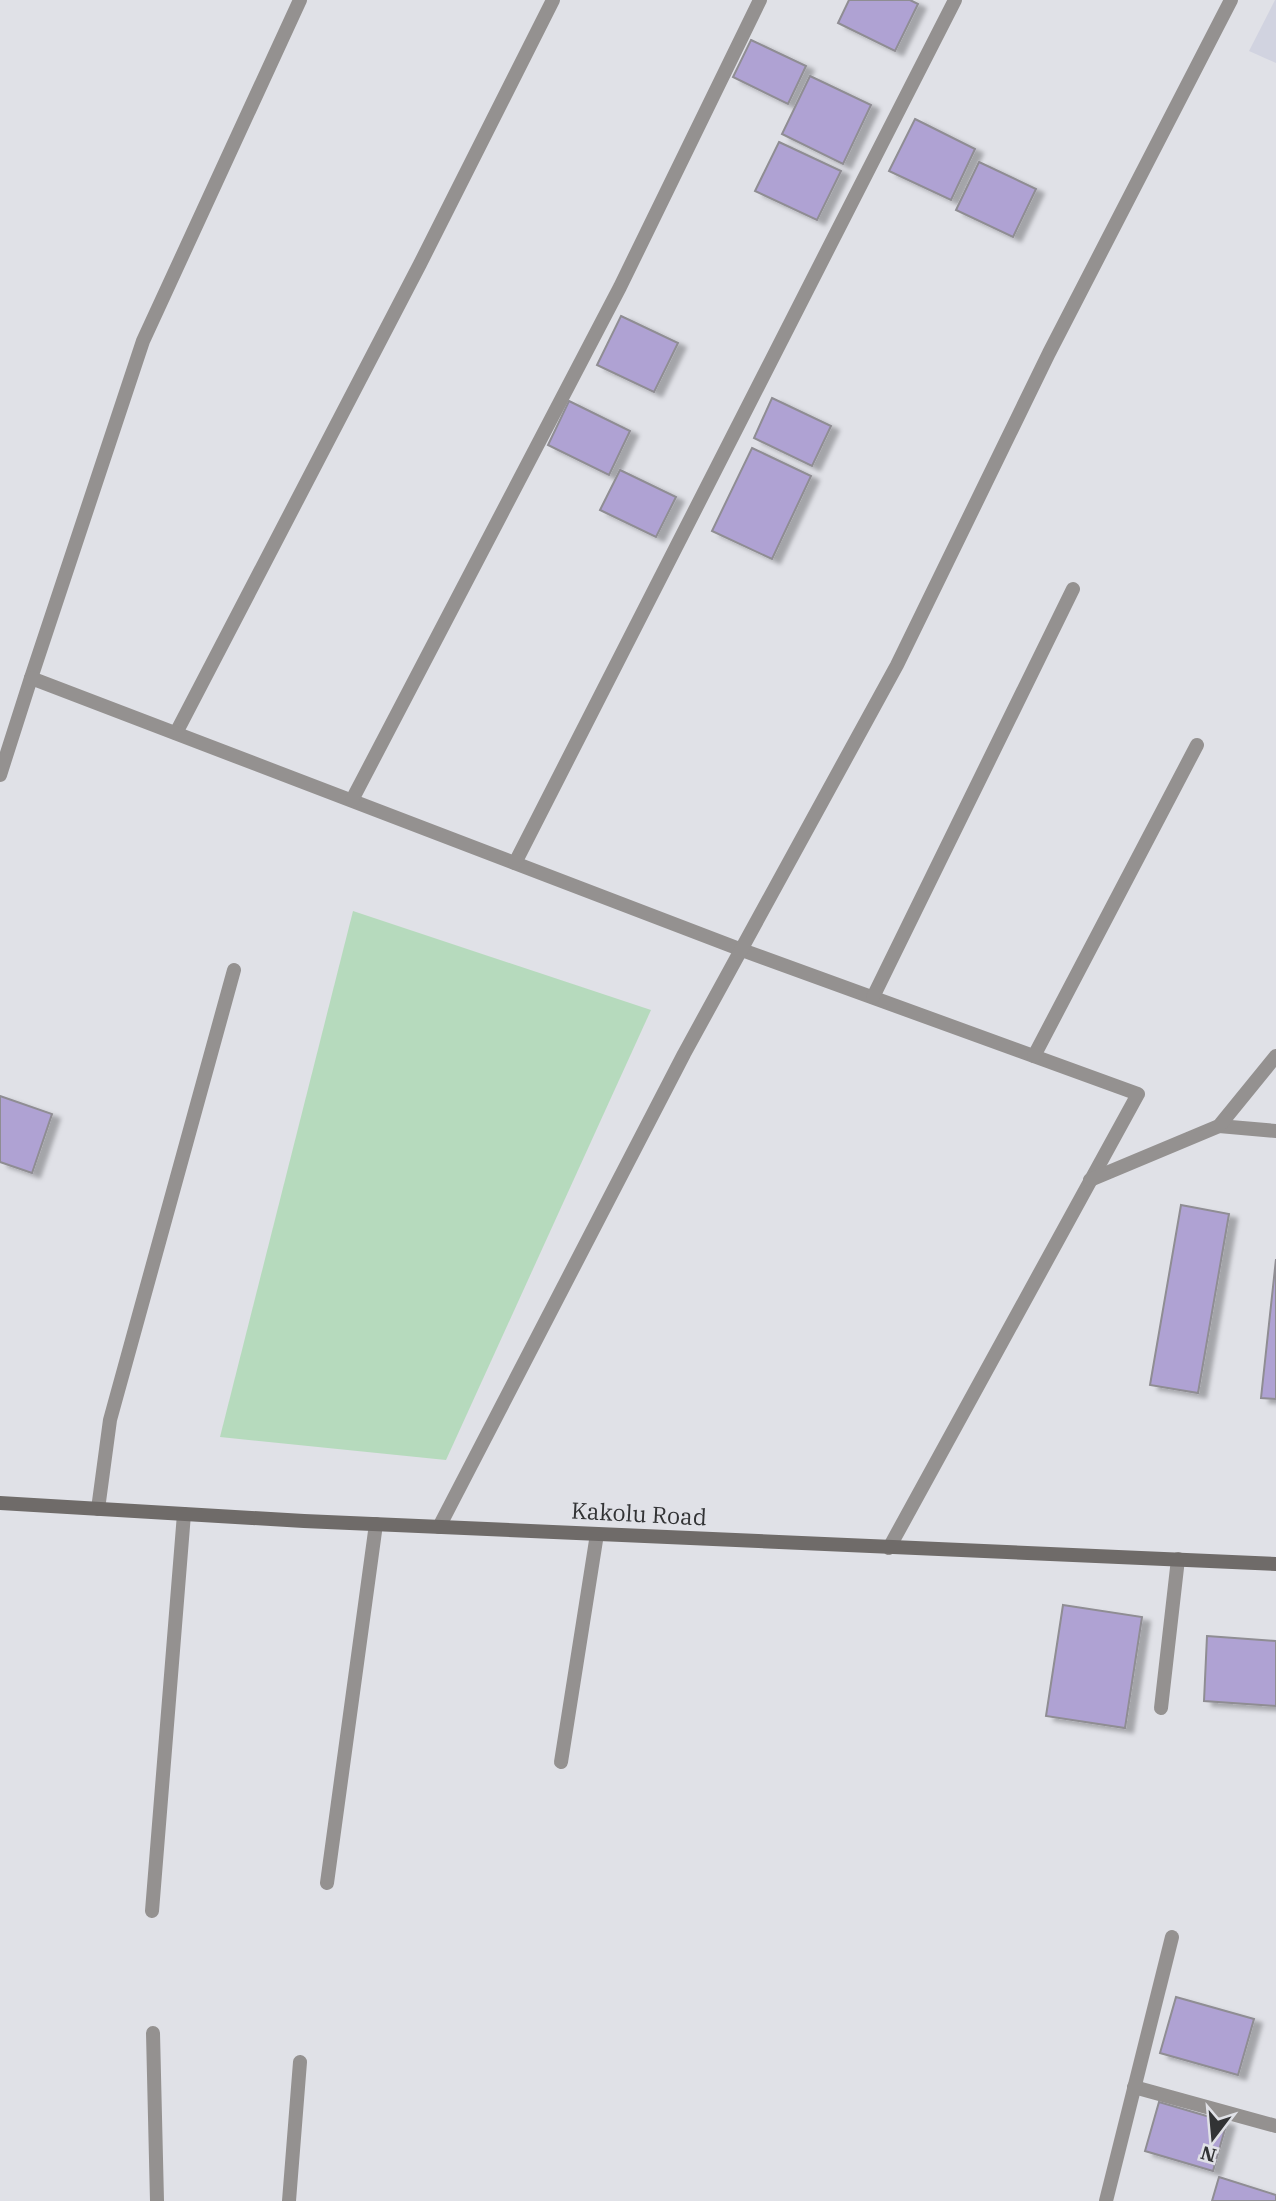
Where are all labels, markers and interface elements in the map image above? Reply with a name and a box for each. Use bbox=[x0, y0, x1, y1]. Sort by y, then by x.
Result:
street label: Kakolu Road bbox=[570, 1494, 708, 1532]
north arrow bbox=[1178, 2103, 1248, 2173]
text: N bbox=[1198, 2141, 1219, 2168]

